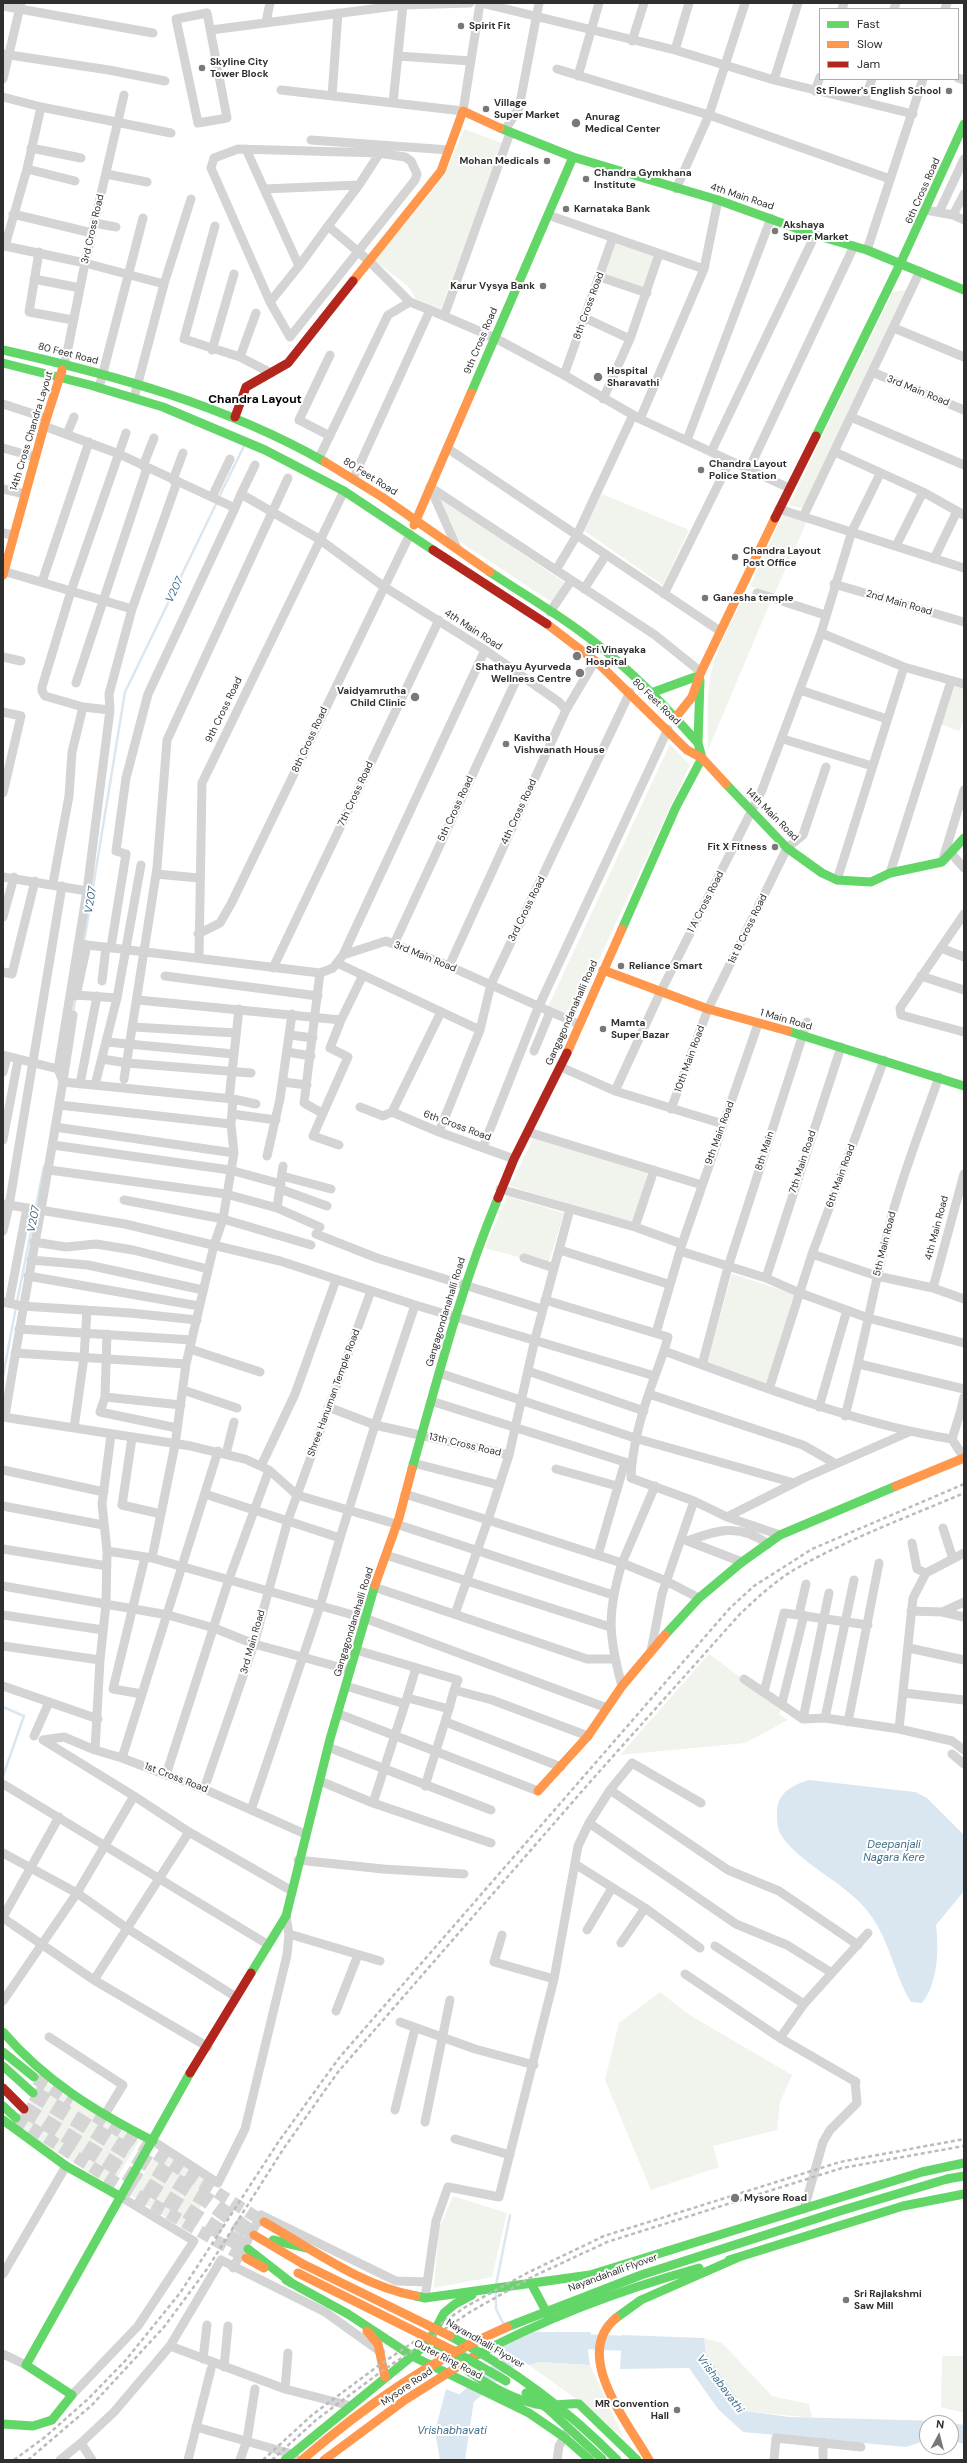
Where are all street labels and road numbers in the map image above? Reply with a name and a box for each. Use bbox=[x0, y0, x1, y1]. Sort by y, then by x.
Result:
street label: 6th Cross Road bbox=[903, 156, 943, 226]
street label: 4th Main Road bbox=[709, 181, 775, 213]
street label: 3rd Cross Road bbox=[79, 193, 107, 265]
street label: 8th Cross Road bbox=[571, 271, 607, 341]
street label: 9th Cross Road bbox=[462, 306, 500, 376]
street label: 80 Feet Road bbox=[37, 341, 99, 367]
street label: 14th Cross Chandra Layout bbox=[8, 370, 56, 492]
street label: 3rd Main Road bbox=[885, 373, 951, 409]
street label: 80 Feet Road bbox=[341, 456, 399, 498]
street label: 2nd Main Road bbox=[864, 588, 934, 618]
street label: 4th Main Road bbox=[442, 607, 504, 653]
street label: 9th Cross Road bbox=[203, 675, 245, 745]
street label: 80 Feet Road bbox=[630, 676, 682, 728]
street label: 8th Cross Road bbox=[290, 705, 330, 775]
street label: 7th Cross Road bbox=[336, 760, 376, 828]
street label: 5th Cross Road bbox=[436, 774, 476, 844]
street label: 4th Cross Road bbox=[499, 777, 539, 847]
street label: 14th Main Road bbox=[743, 786, 801, 844]
street label: 1 A Cross Road bbox=[685, 869, 727, 935]
street label: 3rd Cross Road bbox=[506, 874, 548, 944]
street label: 1st B Cross Road bbox=[726, 892, 770, 966]
street label: 3rd Main Road bbox=[392, 939, 458, 975]
street label: Gangagondanahalli Road bbox=[543, 959, 601, 1067]
street label: 1 Main Road bbox=[759, 1007, 813, 1033]
street label: 10th Main Road bbox=[672, 1024, 708, 1094]
street label: 9th Main Road bbox=[703, 1100, 737, 1166]
street label: 6th Cross Road bbox=[421, 1108, 493, 1144]
street label: 7th Main Road bbox=[787, 1129, 819, 1195]
street label: 8th Main bbox=[753, 1130, 777, 1172]
street label: 6th Main Road bbox=[824, 1143, 858, 1209]
street label: 4th Main Road bbox=[923, 1194, 951, 1262]
street label: 5th Main Road bbox=[871, 1210, 899, 1278]
street label: Gangagondanahalli Road bbox=[424, 1256, 468, 1368]
street label: Shree Hanuman Temple Road bbox=[305, 1328, 363, 1458]
street label: 13th Cross Road bbox=[428, 1431, 502, 1459]
street label: Gangagondanahalli Road bbox=[332, 1566, 376, 1678]
street label: 3rd Main Road bbox=[238, 1608, 268, 1676]
street label: 1st Cross Road bbox=[143, 1760, 209, 1796]
street label: Nayandahalli Flyover bbox=[567, 2251, 659, 2295]
street label: Nayandhalli Flyover bbox=[444, 2317, 526, 2371]
street label: Outer Ring Road bbox=[412, 2338, 484, 2382]
street label: Mysore Road bbox=[379, 2365, 435, 2409]

